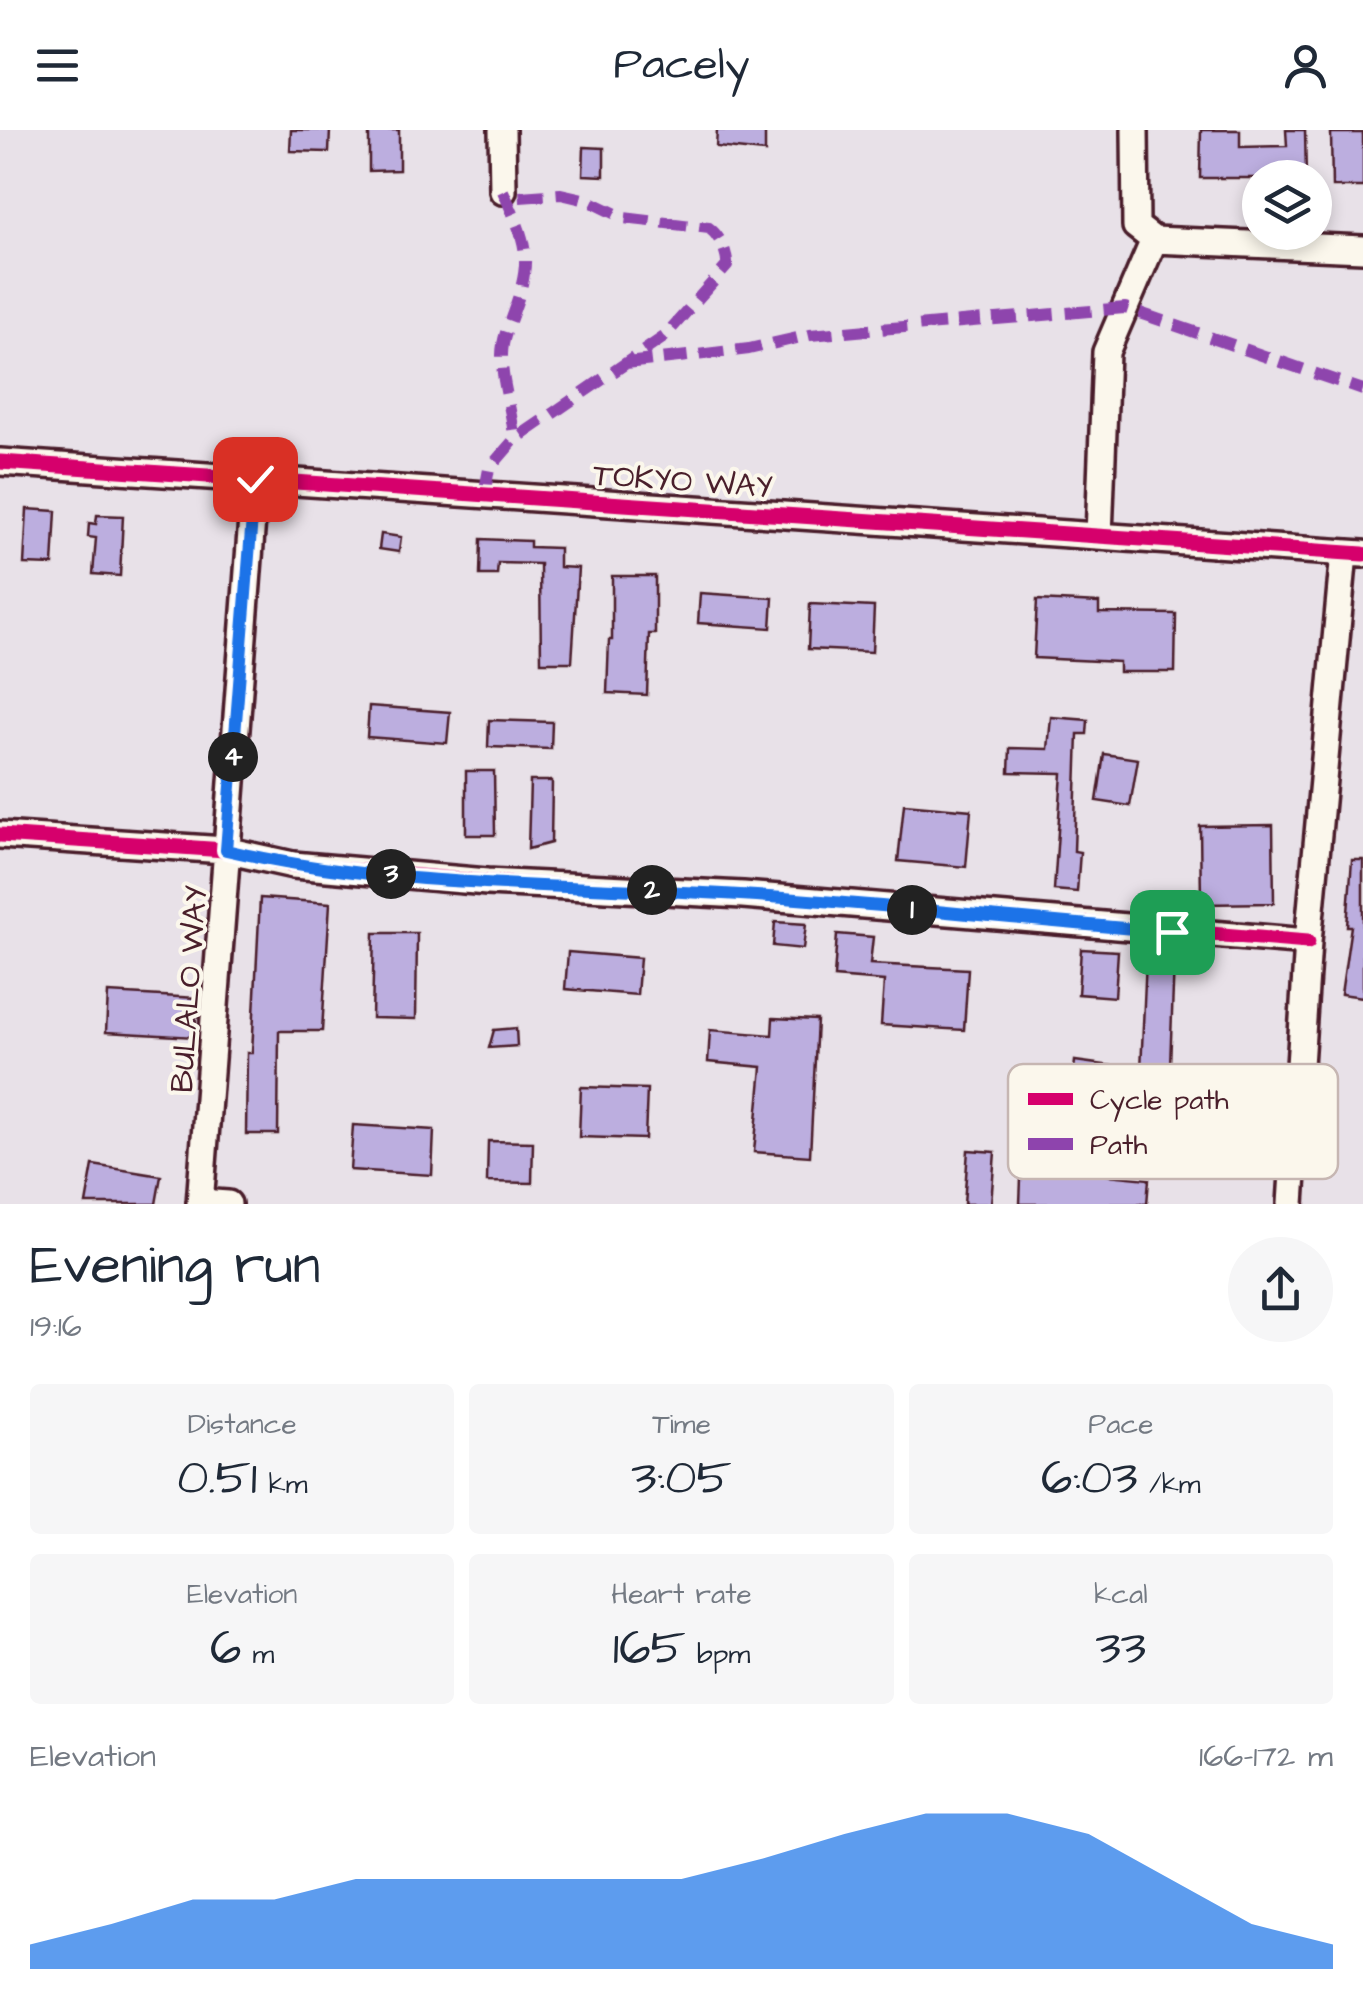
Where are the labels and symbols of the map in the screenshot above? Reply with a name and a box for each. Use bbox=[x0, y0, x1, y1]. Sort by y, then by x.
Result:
pin bbox=[213, 437, 298, 522]
street label: TOKYO WAY bbox=[592, 453, 774, 510]
pin: 4 bbox=[208, 732, 258, 782]
pin: 3 bbox=[366, 849, 416, 899]
pin: 2 bbox=[627, 865, 677, 915]
street label: BULALO WAY bbox=[160, 884, 219, 1094]
pin: 1 bbox=[887, 885, 937, 935]
pin bbox=[1130, 890, 1215, 975]
legend bbox=[1008, 1064, 1338, 1179]
text: Cycle path bbox=[1090, 1081, 1229, 1122]
text: Path bbox=[1090, 1126, 1147, 1165]

